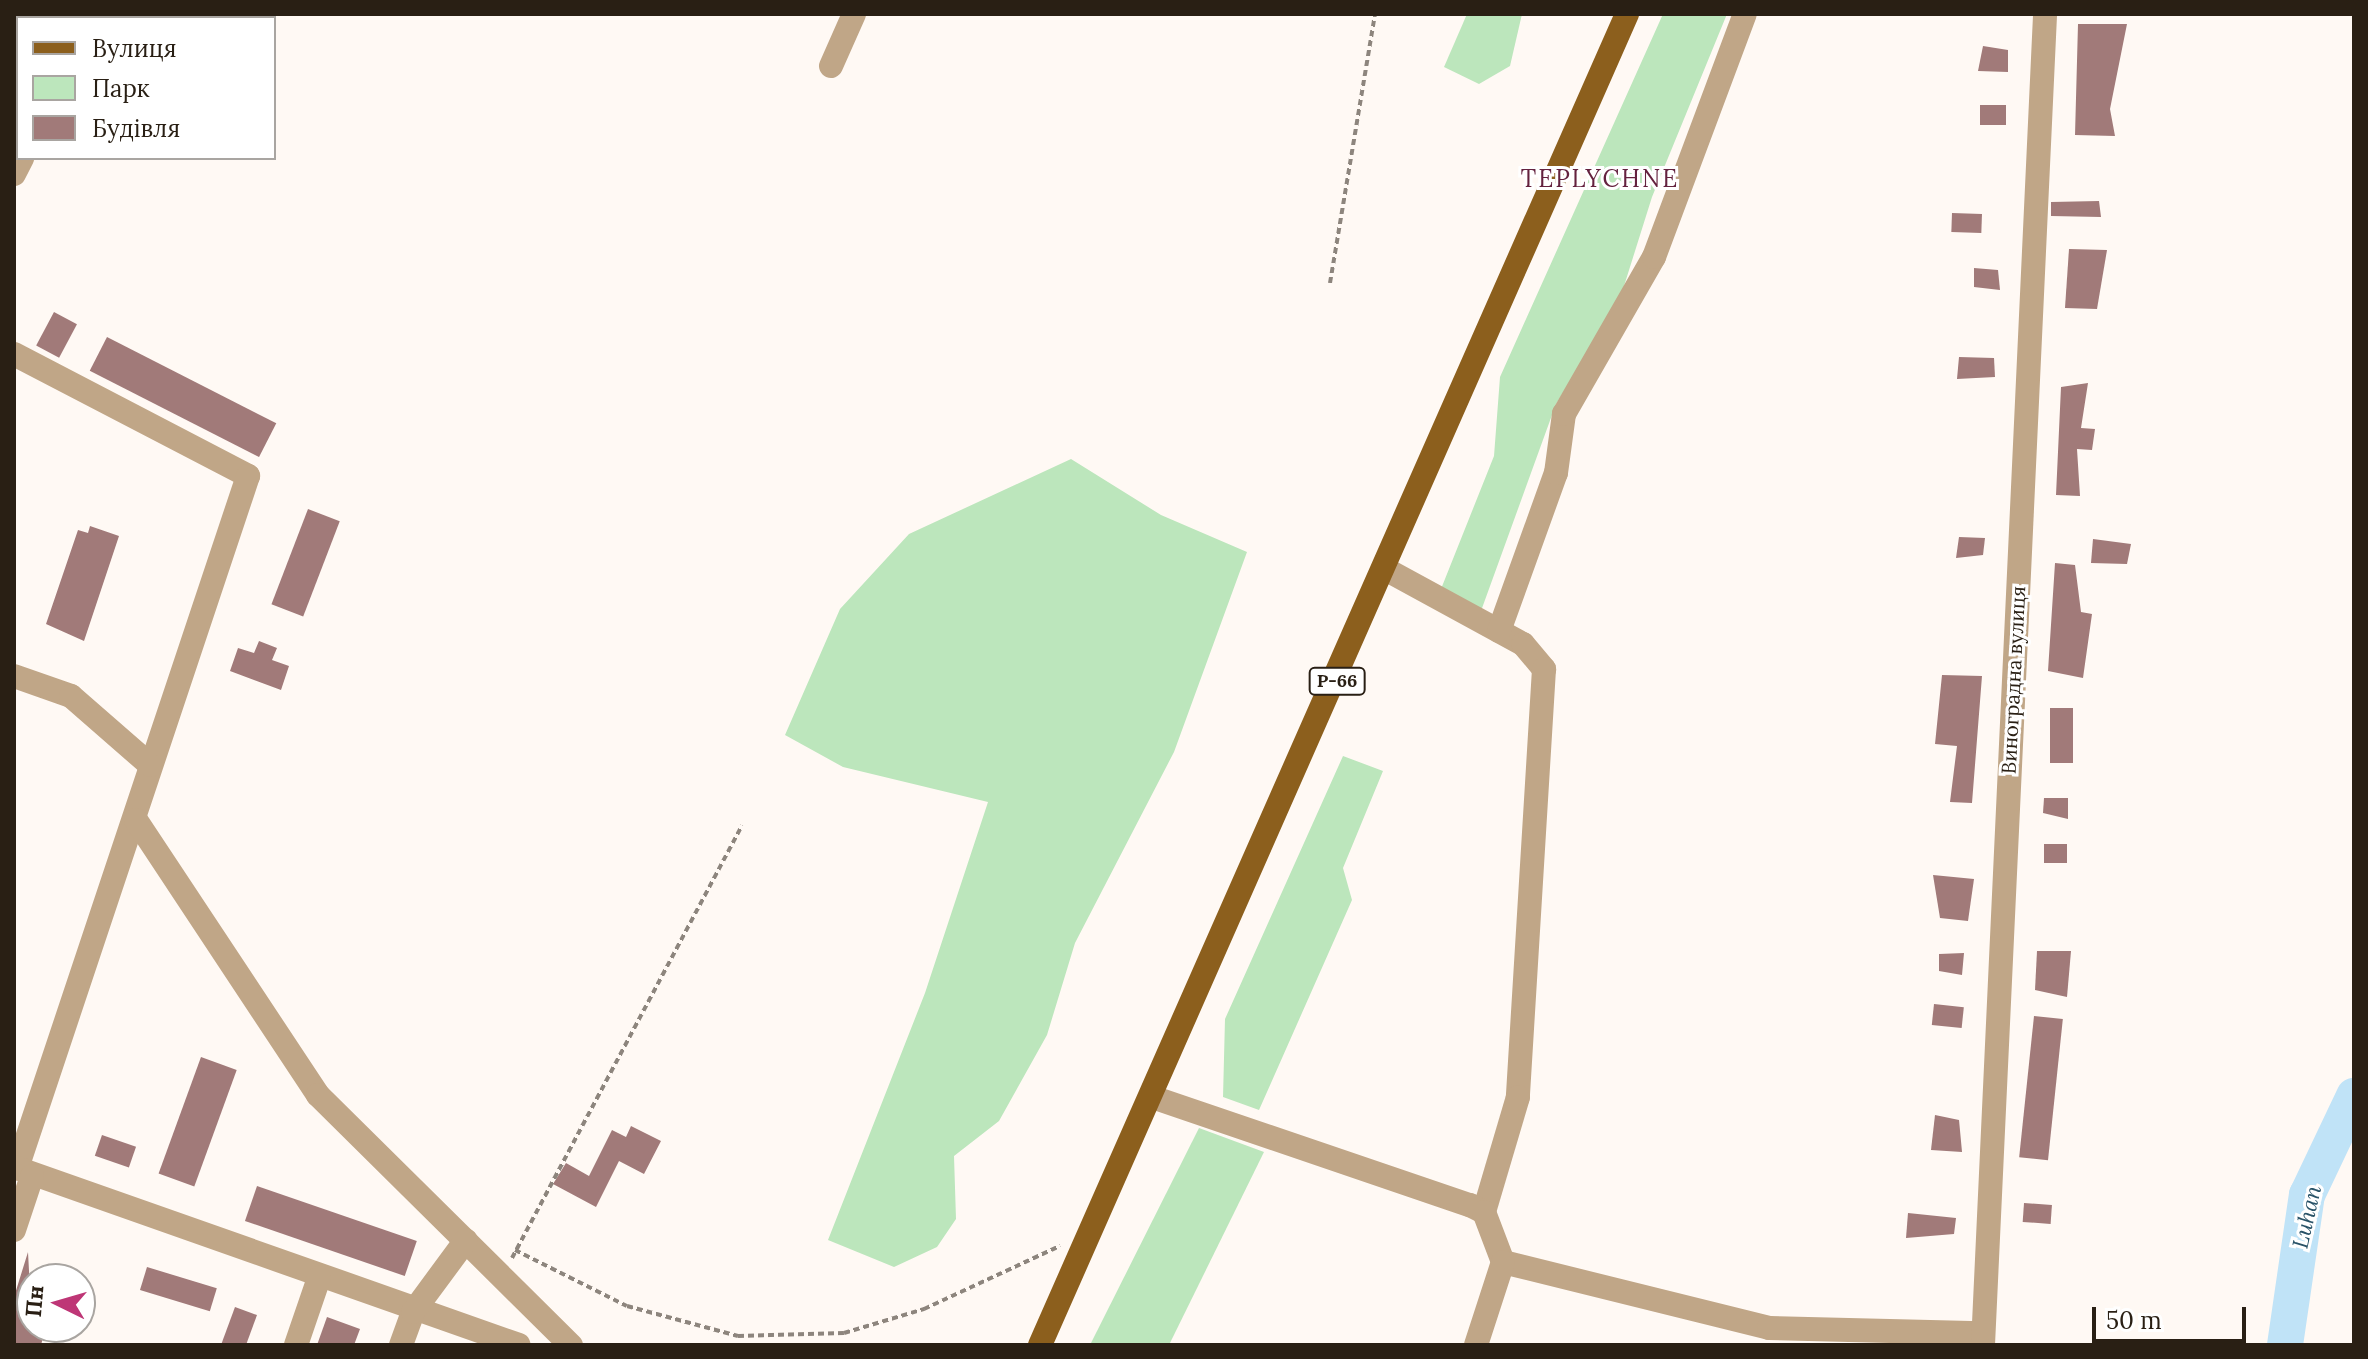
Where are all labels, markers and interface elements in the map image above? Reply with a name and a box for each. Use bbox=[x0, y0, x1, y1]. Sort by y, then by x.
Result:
legend bbox=[16, 16, 276, 160]
text: Вулиця bbox=[92, 33, 177, 64]
text: Парк bbox=[92, 73, 150, 104]
text: Будівля bbox=[92, 113, 180, 144]
district label: TEPLYCHNE bbox=[1521, 165, 1679, 193]
street label: Виноградна вулиця bbox=[1996, 585, 2030, 775]
road number: Р-66 bbox=[1307, 667, 1367, 695]
water label: Luhan bbox=[2287, 1183, 2327, 1251]
north arrow bbox=[16, 1263, 96, 1343]
text: Пн bbox=[19, 1284, 49, 1318]
scale bar bbox=[2096, 1291, 2250, 1341]
text: 50 m bbox=[2106, 1305, 2162, 1336]

